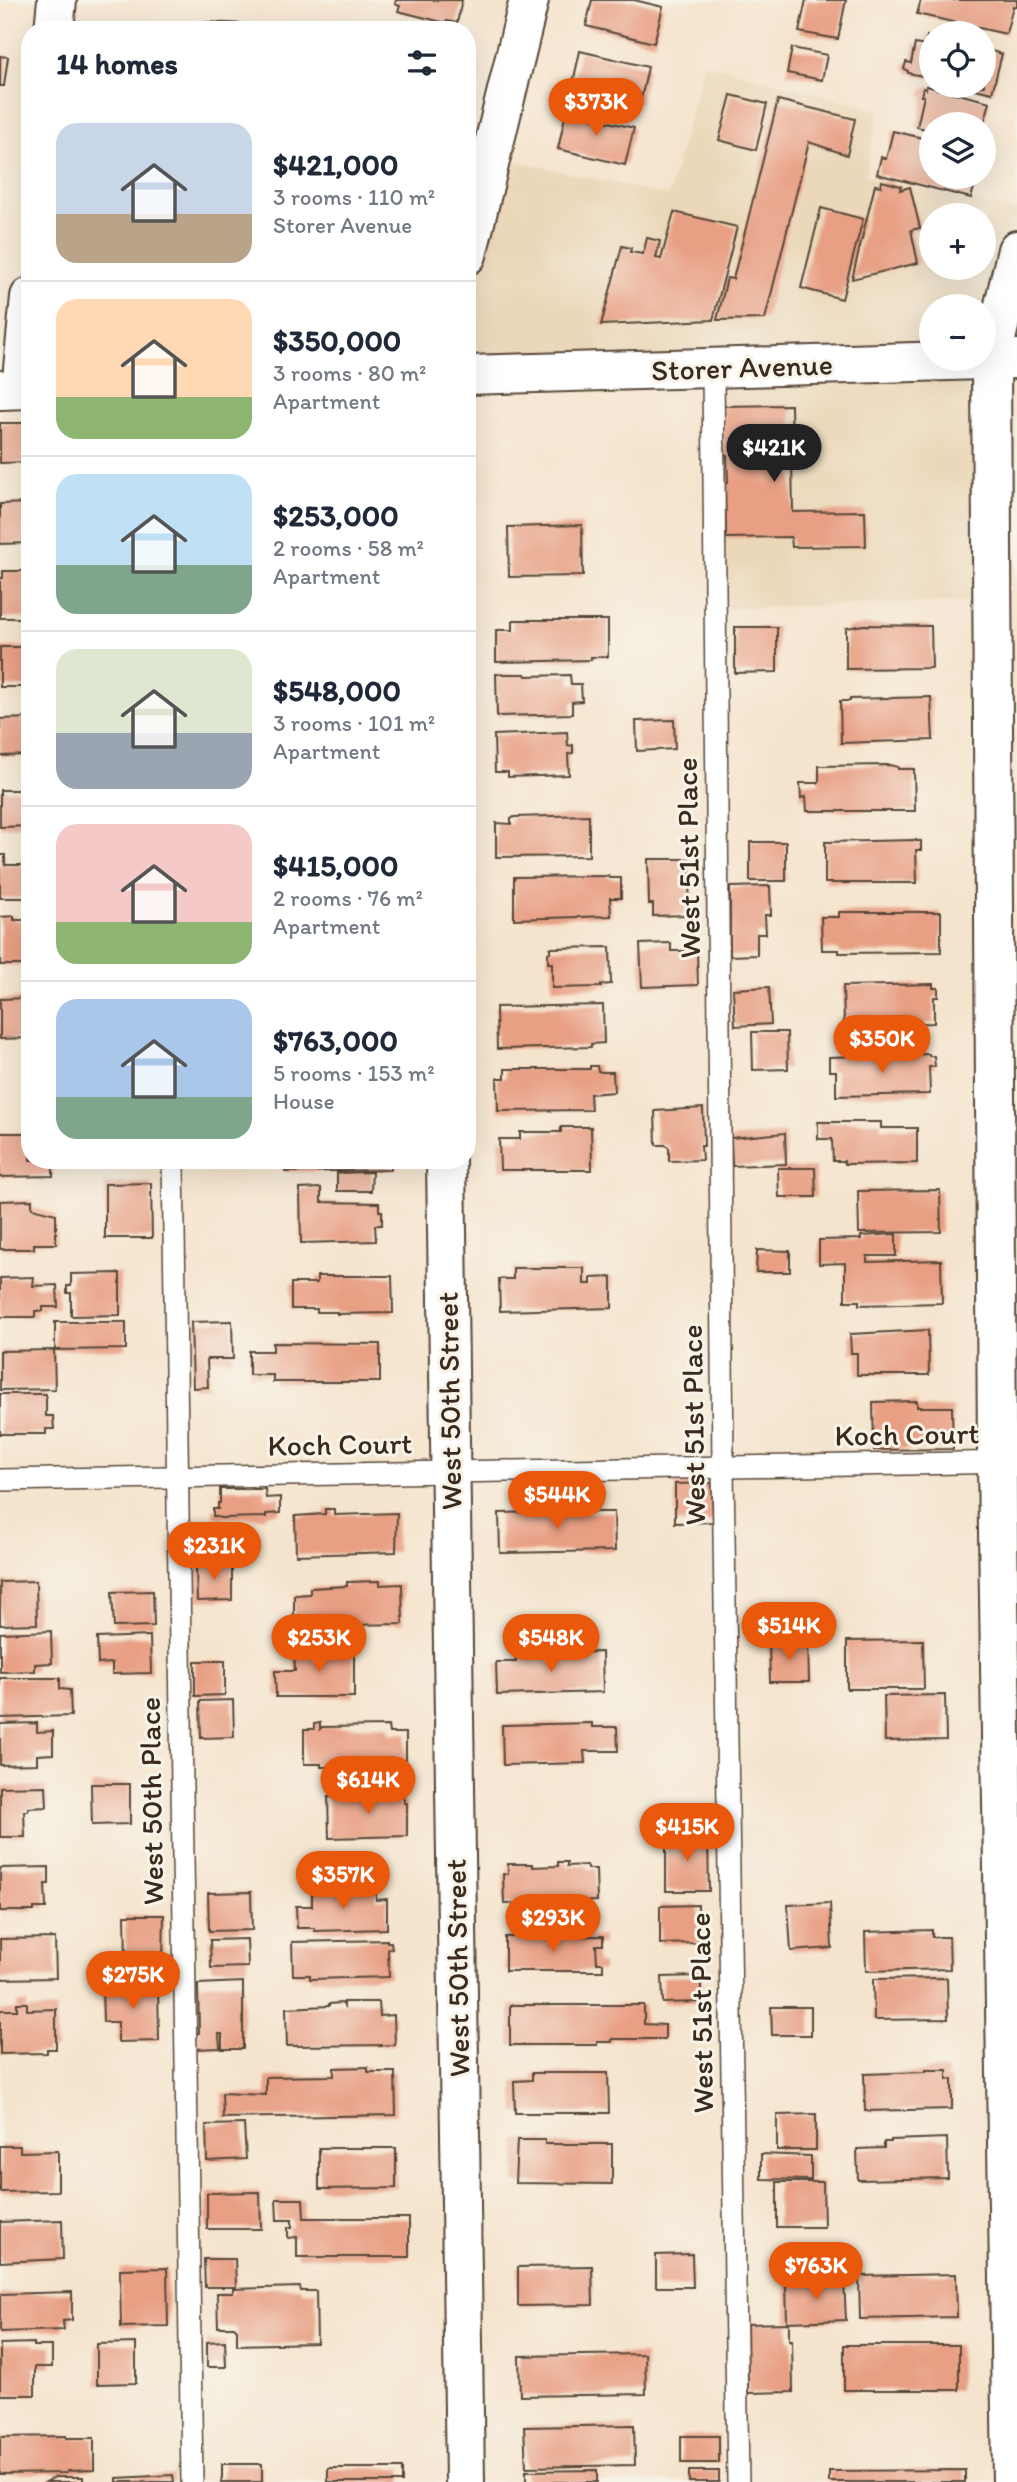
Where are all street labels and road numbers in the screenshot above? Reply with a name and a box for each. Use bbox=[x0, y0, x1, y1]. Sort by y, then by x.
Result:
street label: Storer Avenue bbox=[651, 345, 833, 389]
street label: West 51st Place bbox=[668, 757, 708, 959]
street label: West 50th Street bbox=[429, 1291, 469, 1511]
street label: West 51st Place bbox=[673, 1324, 713, 1526]
street label: Koch Court bbox=[834, 1414, 980, 1454]
street label: Koch Court bbox=[267, 1424, 413, 1464]
street label: West 50th Place bbox=[131, 1697, 171, 1905]
street label: West 50th Street bbox=[437, 1858, 477, 2078]
street label: West 51st Place bbox=[681, 1912, 721, 2114]

